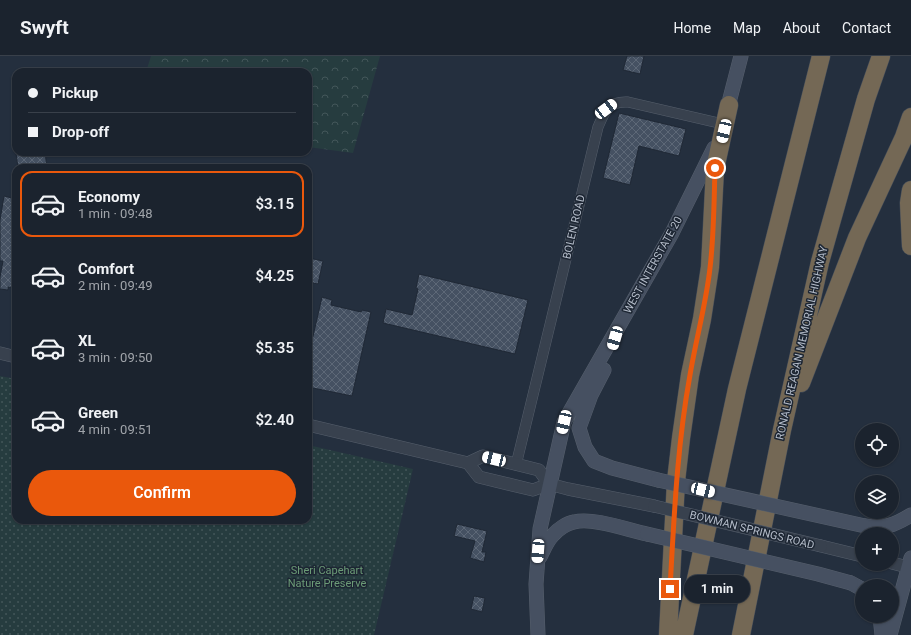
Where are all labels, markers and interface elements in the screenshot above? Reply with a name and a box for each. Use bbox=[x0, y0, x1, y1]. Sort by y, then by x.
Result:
text: Swyft bbox=[20, 16, 69, 39]
text: Home bbox=[673, 20, 711, 36]
text: Map bbox=[733, 20, 761, 36]
text: About bbox=[783, 20, 820, 36]
text: Contact bbox=[842, 20, 891, 36]
text: Pickup bbox=[52, 84, 98, 102]
car bbox=[593, 97, 619, 121]
car bbox=[715, 118, 733, 144]
text: Drop-off bbox=[52, 123, 109, 141]
route start bbox=[706, 159, 724, 177]
icon: car bbox=[30, 186, 66, 222]
text: Economy bbox=[78, 188, 140, 206]
street label: BOLEN ROAD bbox=[560, 193, 588, 261]
text: $3.15 bbox=[255, 195, 294, 213]
text: 1 min · 09:48 bbox=[78, 206, 153, 221]
street label: WEST INTERSTATE 20 bbox=[621, 214, 685, 316]
street label: RONALD REAGAN MEMORIAL HIGHWAY bbox=[773, 244, 831, 441]
icon: car bbox=[30, 258, 66, 294]
text: Comfort bbox=[78, 260, 134, 278]
text: $4.25 bbox=[255, 267, 294, 285]
text: 2 min · 09:49 bbox=[78, 278, 153, 293]
car bbox=[606, 325, 624, 351]
icon: car bbox=[30, 330, 66, 366]
text: XL bbox=[78, 332, 96, 350]
text: $5.35 bbox=[255, 339, 294, 357]
text: 3 min · 09:50 bbox=[78, 350, 153, 365]
icon: car bbox=[30, 402, 66, 438]
text: Green bbox=[78, 404, 118, 422]
car bbox=[555, 409, 573, 435]
text: $2.40 bbox=[255, 411, 294, 429]
text: 4 min · 09:51 bbox=[78, 422, 153, 437]
map controls bbox=[855, 423, 899, 623]
button: locate bbox=[855, 423, 899, 467]
car bbox=[481, 450, 507, 468]
button: Confirm bbox=[28, 470, 296, 516]
button: layers bbox=[855, 475, 899, 519]
car bbox=[690, 481, 716, 499]
street label: BOWMAN SPRINGS ROAD bbox=[688, 508, 816, 552]
button: + bbox=[855, 527, 899, 571]
car bbox=[531, 539, 545, 563]
park label: Sheri Capehart Nature Preserve bbox=[288, 564, 366, 590]
callout: 1 min bbox=[684, 575, 750, 603]
button: − bbox=[855, 579, 899, 623]
route end bbox=[661, 580, 679, 598]
text: 1 min bbox=[701, 581, 733, 596]

